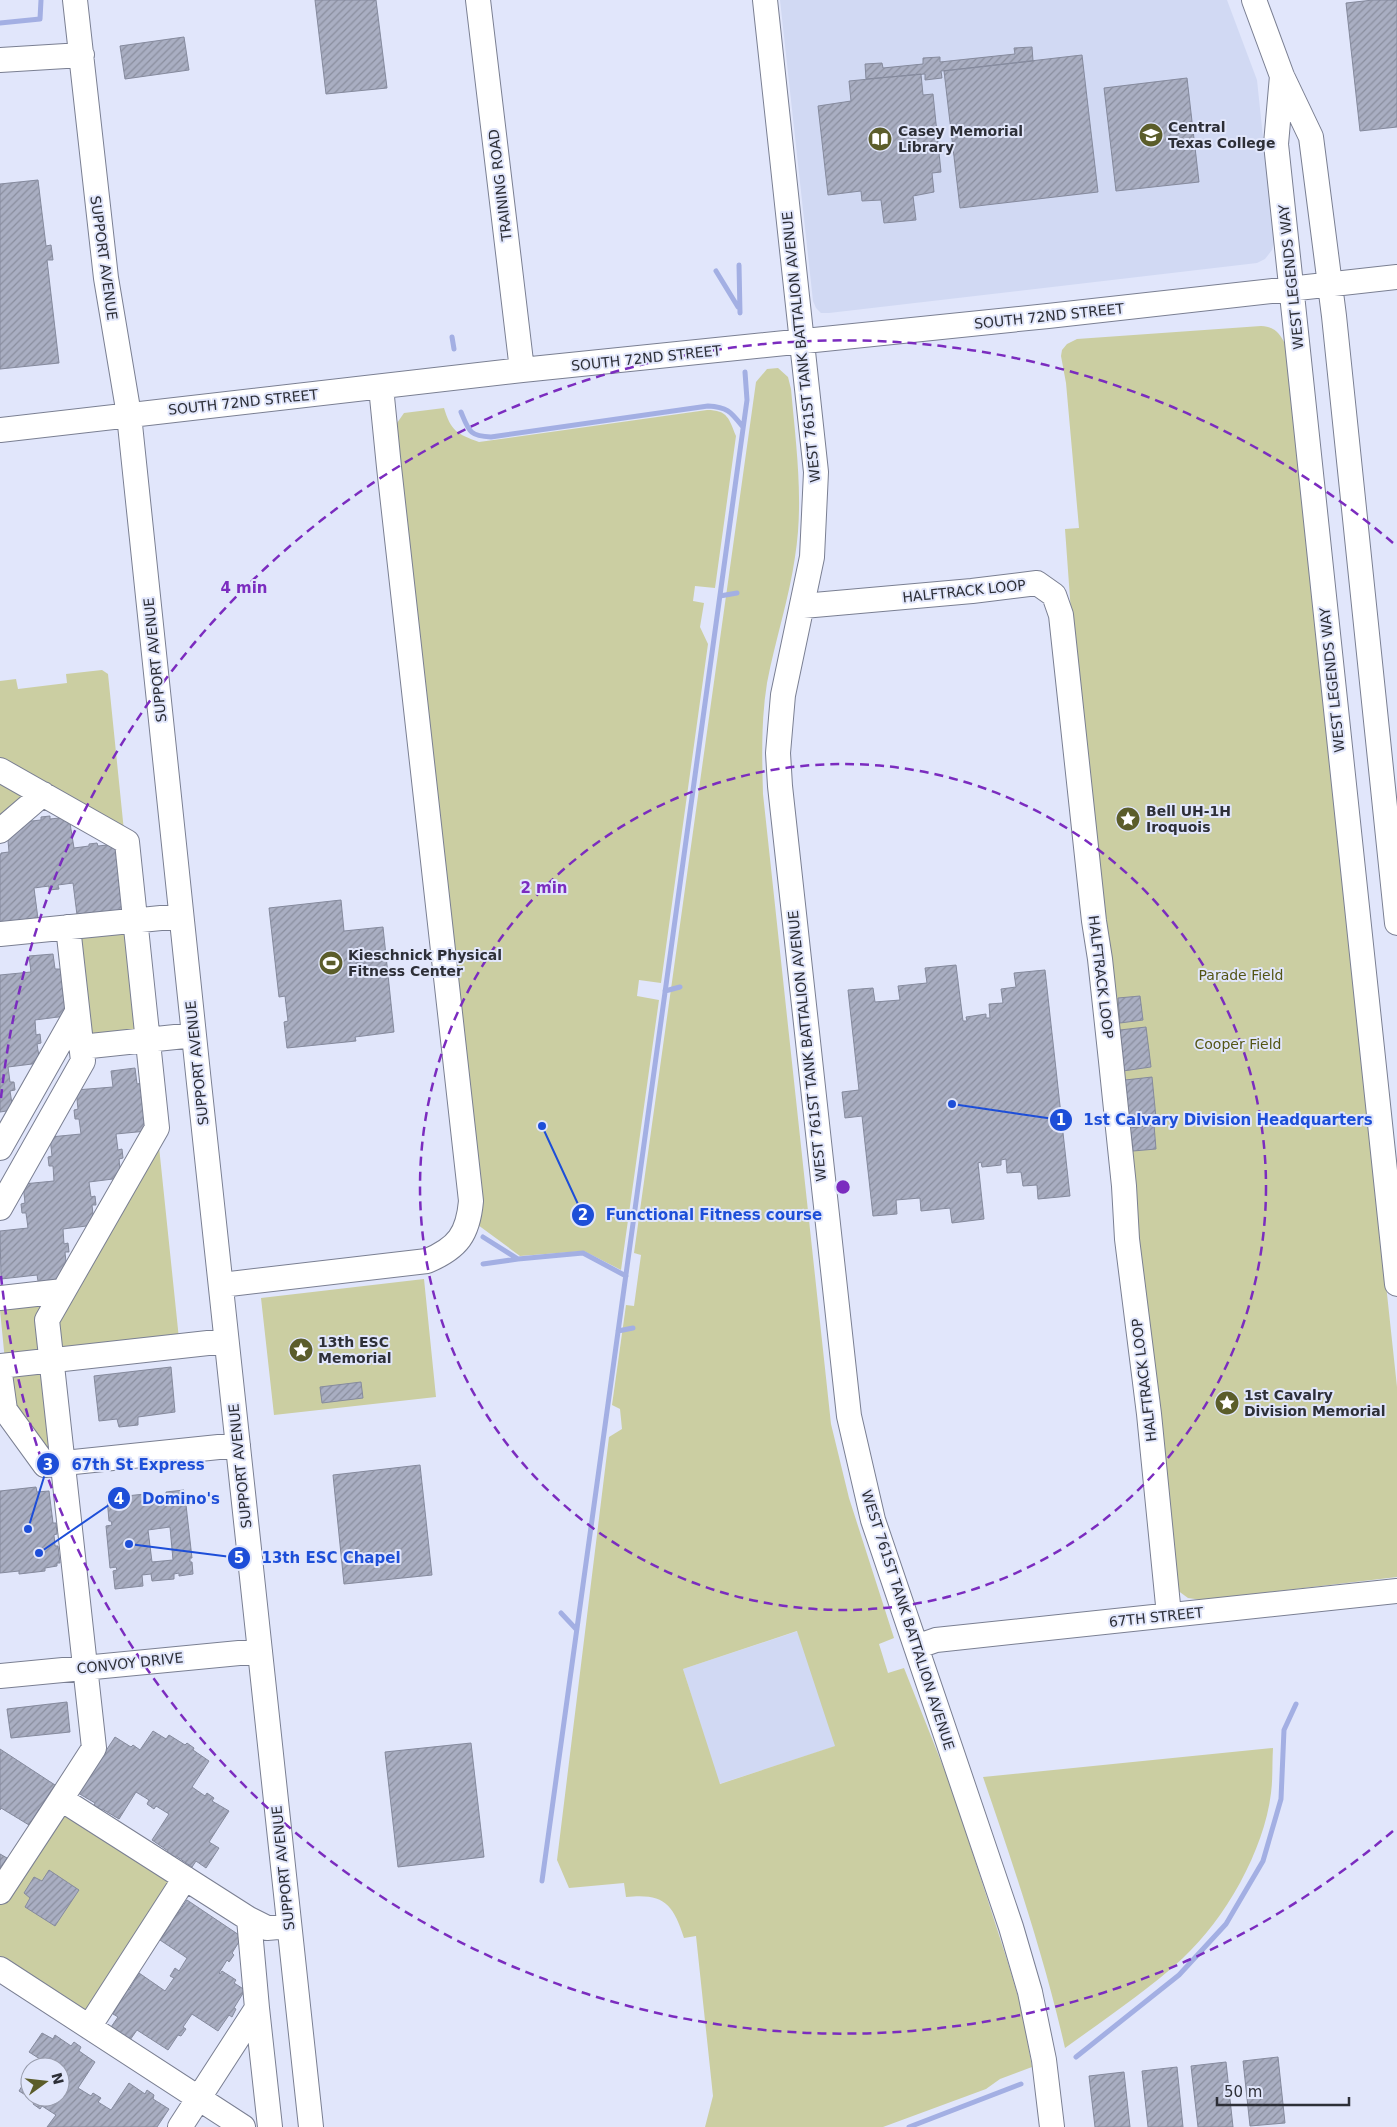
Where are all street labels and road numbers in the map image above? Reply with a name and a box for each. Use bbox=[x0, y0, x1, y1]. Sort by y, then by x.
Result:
street label: TRAINING ROAD bbox=[485, 128, 515, 243]
street label: SUPPORT AVENUE bbox=[87, 195, 121, 321]
street label: WEST LEGENDS WAY bbox=[1275, 203, 1307, 350]
street label: WEST 761ST TANK BATTALION AVENUE bbox=[779, 211, 823, 483]
street label: SOUTH 72ND STREET bbox=[973, 300, 1125, 332]
street label: SOUTH 72ND STREET bbox=[570, 342, 722, 374]
street label: SOUTH 72ND STREET bbox=[167, 386, 319, 418]
street label: HALFTRACK LOOP bbox=[902, 577, 1026, 605]
street label: SUPPORT AVENUE bbox=[140, 597, 170, 723]
street label: WEST LEGENDS WAY bbox=[1316, 606, 1348, 753]
street label: WEST 761ST TANK BATTALION AVENUE bbox=[785, 910, 829, 1182]
street label: HALFTRACK LOOP bbox=[1086, 915, 1116, 1039]
street label: SUPPORT AVENUE bbox=[182, 1000, 212, 1126]
street label: HALFTRACK LOOP bbox=[1129, 1318, 1159, 1442]
street label: SUPPORT AVENUE bbox=[225, 1403, 255, 1529]
street label: WEST 761ST TANK BATTALION AVENUE bbox=[858, 1488, 958, 1752]
street label: 67TH STREET bbox=[1108, 1604, 1204, 1630]
street label: CONVOY DRIVE bbox=[76, 1649, 184, 1677]
street label: SUPPORT AVENUE bbox=[268, 1805, 298, 1931]

